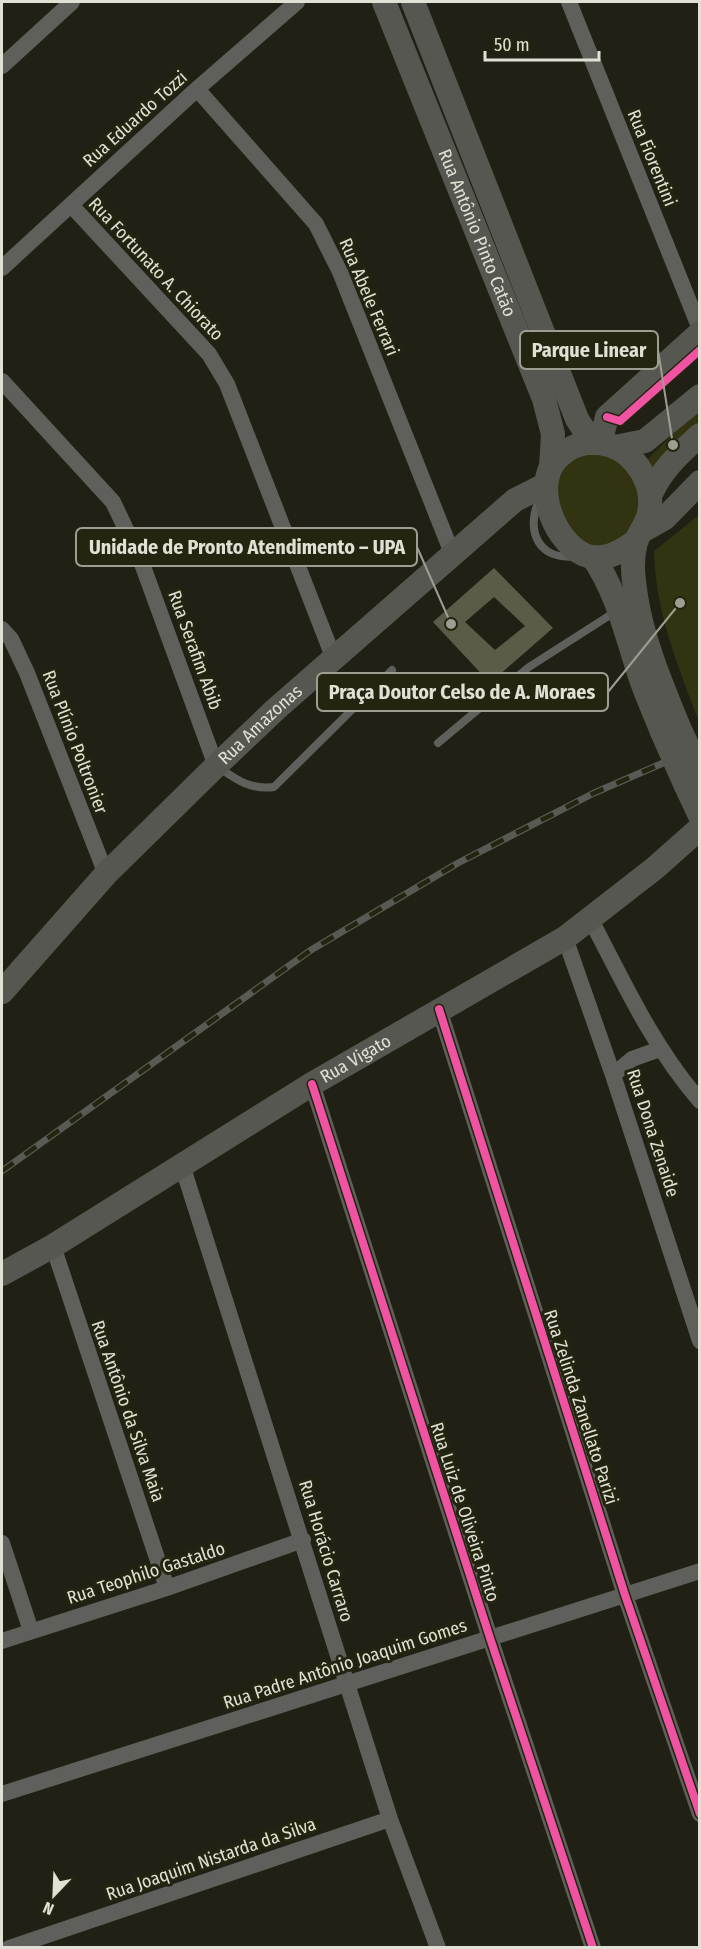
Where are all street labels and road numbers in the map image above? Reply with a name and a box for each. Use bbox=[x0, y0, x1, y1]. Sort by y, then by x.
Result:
street label: Rua Eduardo Tozzi bbox=[78, 66, 192, 172]
street label: Rua Fiorentini bbox=[623, 107, 681, 209]
street label: Rua Antônio Pinto Catão bbox=[433, 146, 521, 320]
street label: Rua Fortunato A. Chiorato bbox=[84, 193, 228, 345]
street label: Rua Abele Ferrari bbox=[334, 235, 404, 359]
street label: Rua Serafim Abib bbox=[163, 587, 227, 713]
street label: Rua Plínio Poltronier bbox=[38, 667, 113, 818]
street label: Rua Amazonas bbox=[214, 680, 307, 769]
street label: Rua Vigato bbox=[316, 1030, 395, 1088]
street label: Rua Dona Zenaide bbox=[622, 1066, 684, 1200]
street label: Rua Zelinda Zanellato Parizi bbox=[539, 1307, 623, 1507]
street label: Rua Antônio da Silva Maia bbox=[87, 1317, 169, 1505]
street label: Rua Luiz de Oliveira Pinto bbox=[426, 1420, 504, 1604]
street label: Rua Horácio Carraro bbox=[294, 1477, 358, 1625]
street label: Rua Teophilo Gastaldo bbox=[64, 1537, 228, 1609]
street label: Rua Padre Antônio Joaquim Gomes bbox=[220, 1614, 470, 1714]
street label: Rua Joaquim Nistarda da Silva bbox=[103, 1813, 319, 1905]

